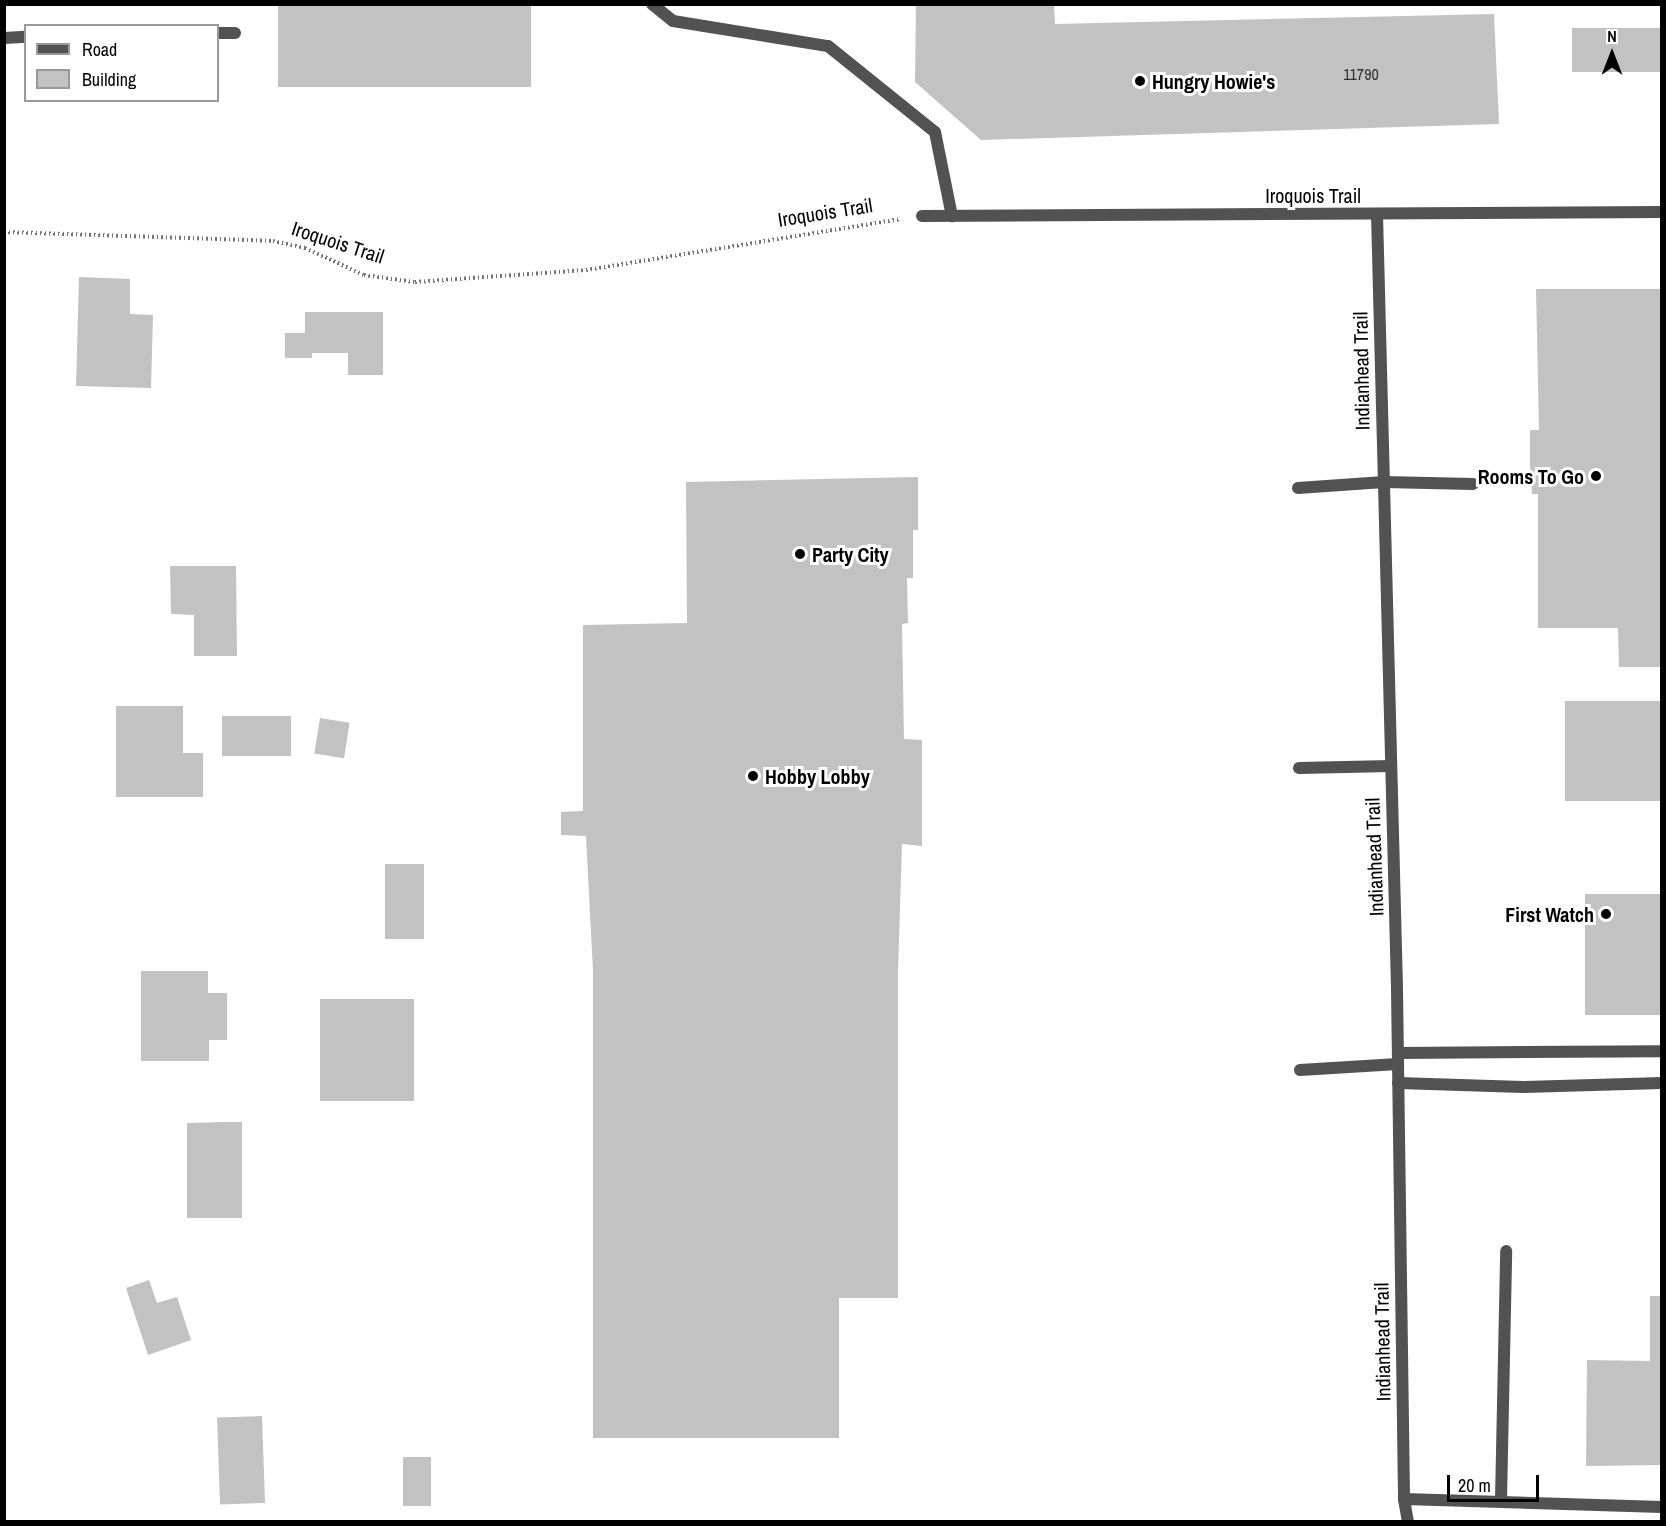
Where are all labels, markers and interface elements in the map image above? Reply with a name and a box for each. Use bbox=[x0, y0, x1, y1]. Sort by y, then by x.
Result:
legend bbox=[24, 24, 219, 102]
north arrow bbox=[1582, 24, 1642, 84]
text: N bbox=[1607, 25, 1617, 47]
text: Road bbox=[82, 37, 117, 62]
house number: 11790 bbox=[1343, 64, 1379, 84]
text: Building bbox=[82, 67, 136, 92]
place label: Hungry Howie's bbox=[1152, 69, 1275, 93]
marker: Hungry Howie's bbox=[1133, 74, 1147, 88]
street label: Iroquois Trail bbox=[1265, 183, 1361, 207]
street label: Iroquois Trail bbox=[776, 193, 874, 231]
street label: Iroquois Trail bbox=[289, 216, 387, 268]
street label: Indianhead Trail bbox=[1348, 311, 1374, 431]
place label: Rooms To Go bbox=[1478, 464, 1584, 488]
marker: Rooms To Go bbox=[1589, 469, 1603, 483]
place label: Party City bbox=[812, 542, 889, 566]
marker: Party City bbox=[793, 547, 807, 561]
place label: Hobby Lobby bbox=[765, 764, 870, 788]
marker: Hobby Lobby bbox=[746, 769, 760, 783]
street label: Indianhead Trail bbox=[1360, 797, 1388, 917]
place label: First Watch bbox=[1505, 902, 1594, 926]
marker: First Watch bbox=[1599, 907, 1613, 921]
street label: Indianhead Trail bbox=[1369, 1282, 1395, 1402]
scale bar bbox=[1450, 1463, 1542, 1501]
text: 20 m bbox=[1458, 1473, 1491, 1498]

